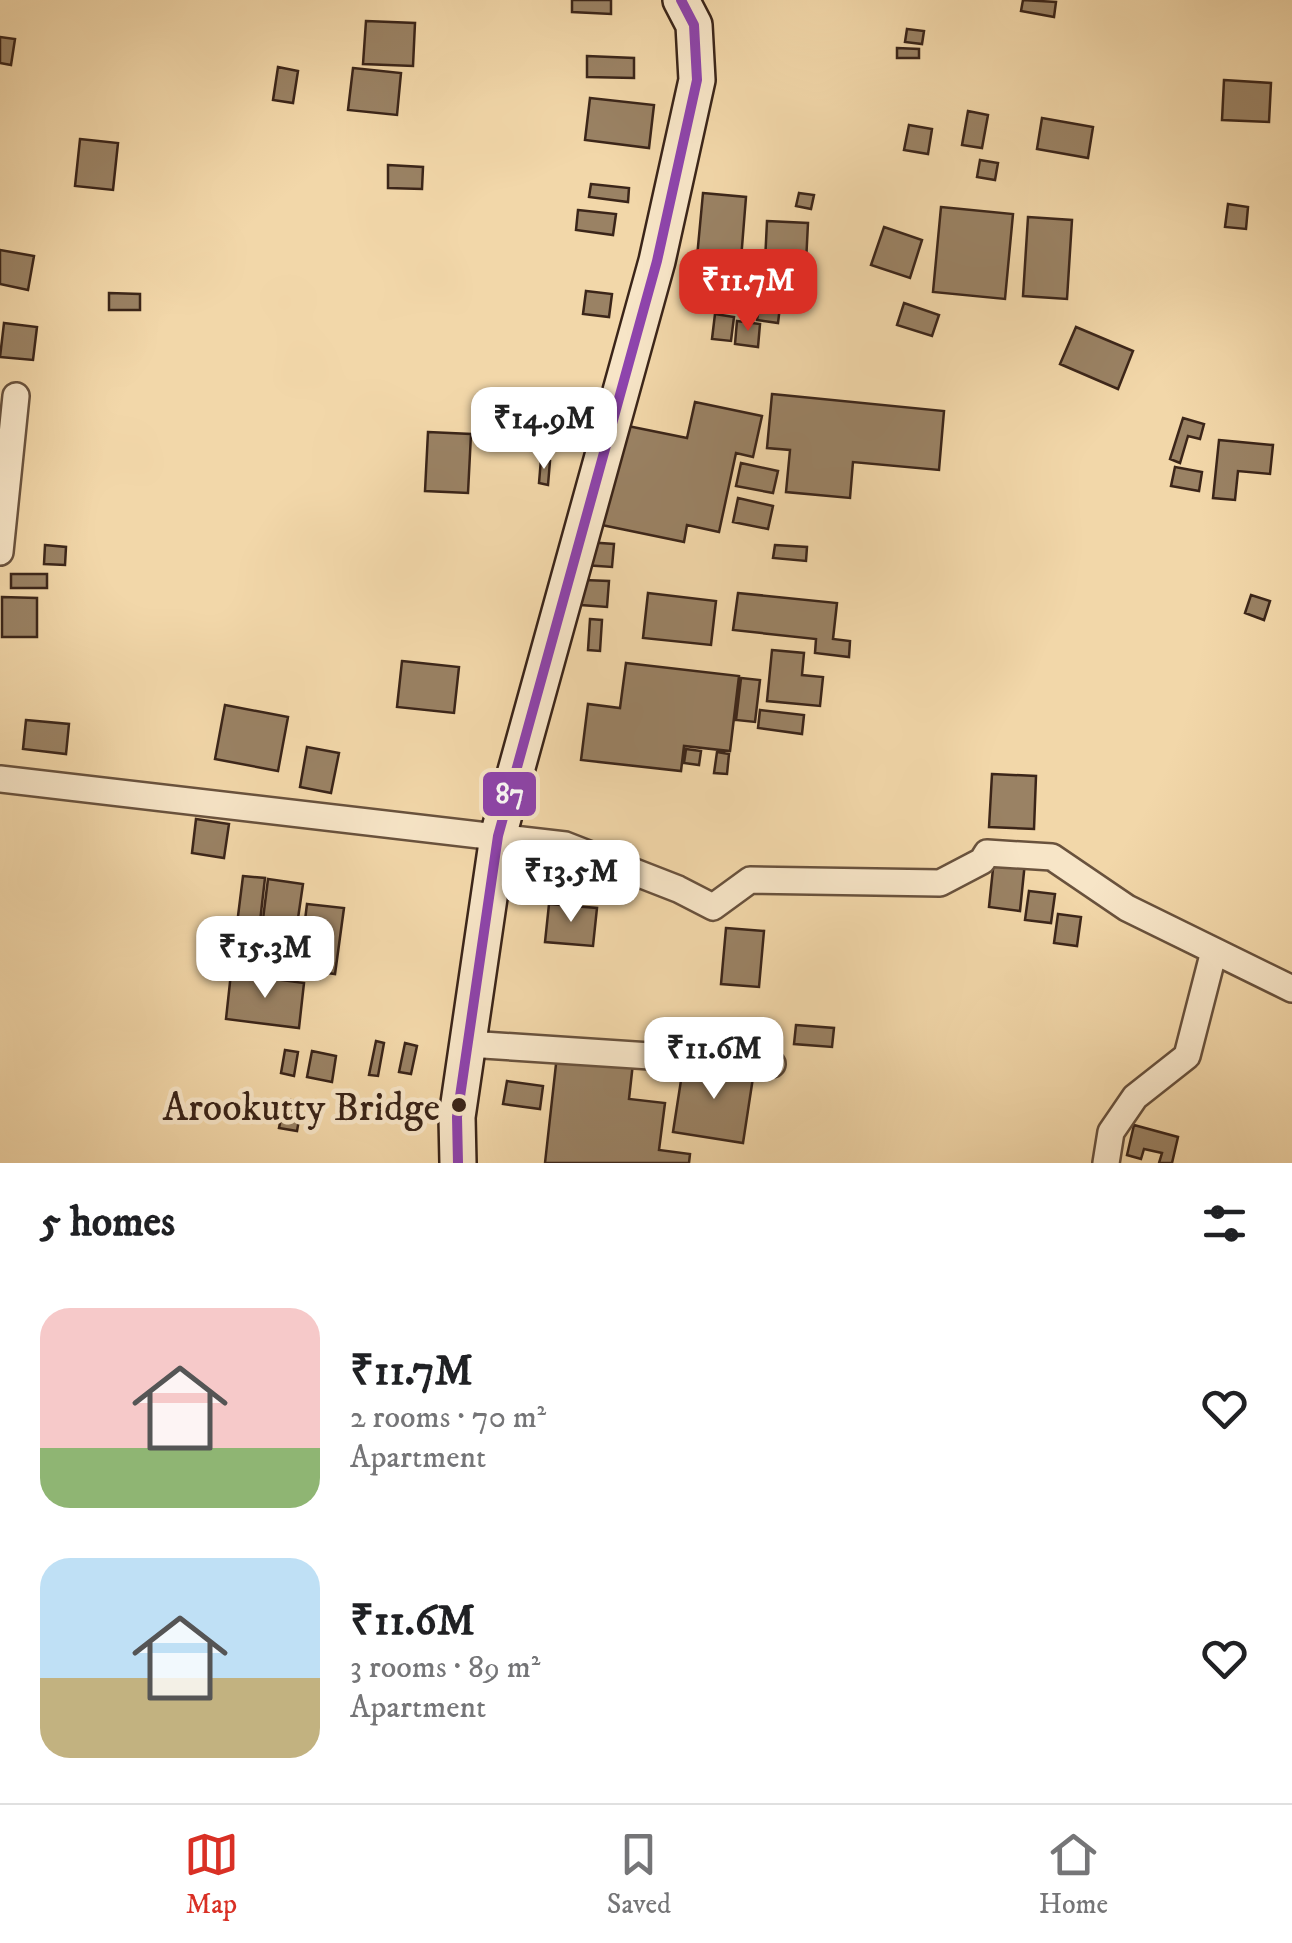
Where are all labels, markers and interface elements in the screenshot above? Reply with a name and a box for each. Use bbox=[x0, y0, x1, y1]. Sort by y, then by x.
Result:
pin: ₹11.7M bbox=[667, 249, 829, 334]
text: ₹11.7M bbox=[701, 261, 795, 301]
pin: ₹14.9M bbox=[463, 387, 625, 472]
text: ₹14.9M bbox=[493, 399, 595, 439]
line badge: 87 bbox=[481, 770, 538, 818]
text: 87 bbox=[496, 777, 524, 812]
pin: ₹13.5M bbox=[490, 840, 652, 925]
text: ₹13.5M bbox=[524, 852, 618, 892]
pin: ₹15.3M bbox=[184, 916, 346, 1001]
text: ₹15.3M bbox=[218, 928, 312, 968]
pin: ₹11.6M bbox=[633, 1017, 795, 1102]
text: ₹11.6M bbox=[666, 1029, 762, 1069]
place label: Arookutty Bridge bbox=[162, 1084, 440, 1134]
marker: Arookutty Bridge bbox=[449, 1095, 469, 1115]
icon: filters bbox=[1197, 1196, 1252, 1251]
text: 5 homes bbox=[40, 1197, 175, 1249]
text: ₹11.7M bbox=[350, 1346, 473, 1398]
icon: home bbox=[120, 1348, 240, 1468]
icon: heart bbox=[1197, 1381, 1252, 1436]
text: 2 rooms · 70 m² bbox=[350, 1398, 546, 1438]
text: Apartment bbox=[350, 1438, 486, 1478]
text: ₹11.6M bbox=[350, 1596, 475, 1648]
icon: home bbox=[120, 1598, 240, 1718]
icon: heart bbox=[1197, 1631, 1252, 1686]
text: 3 rooms · 89 m² bbox=[350, 1648, 540, 1688]
text: Apartment bbox=[350, 1688, 486, 1728]
tab: Map bbox=[184, 1827, 239, 1922]
tab: Saved bbox=[607, 1827, 671, 1922]
tab: Home bbox=[1039, 1827, 1108, 1922]

